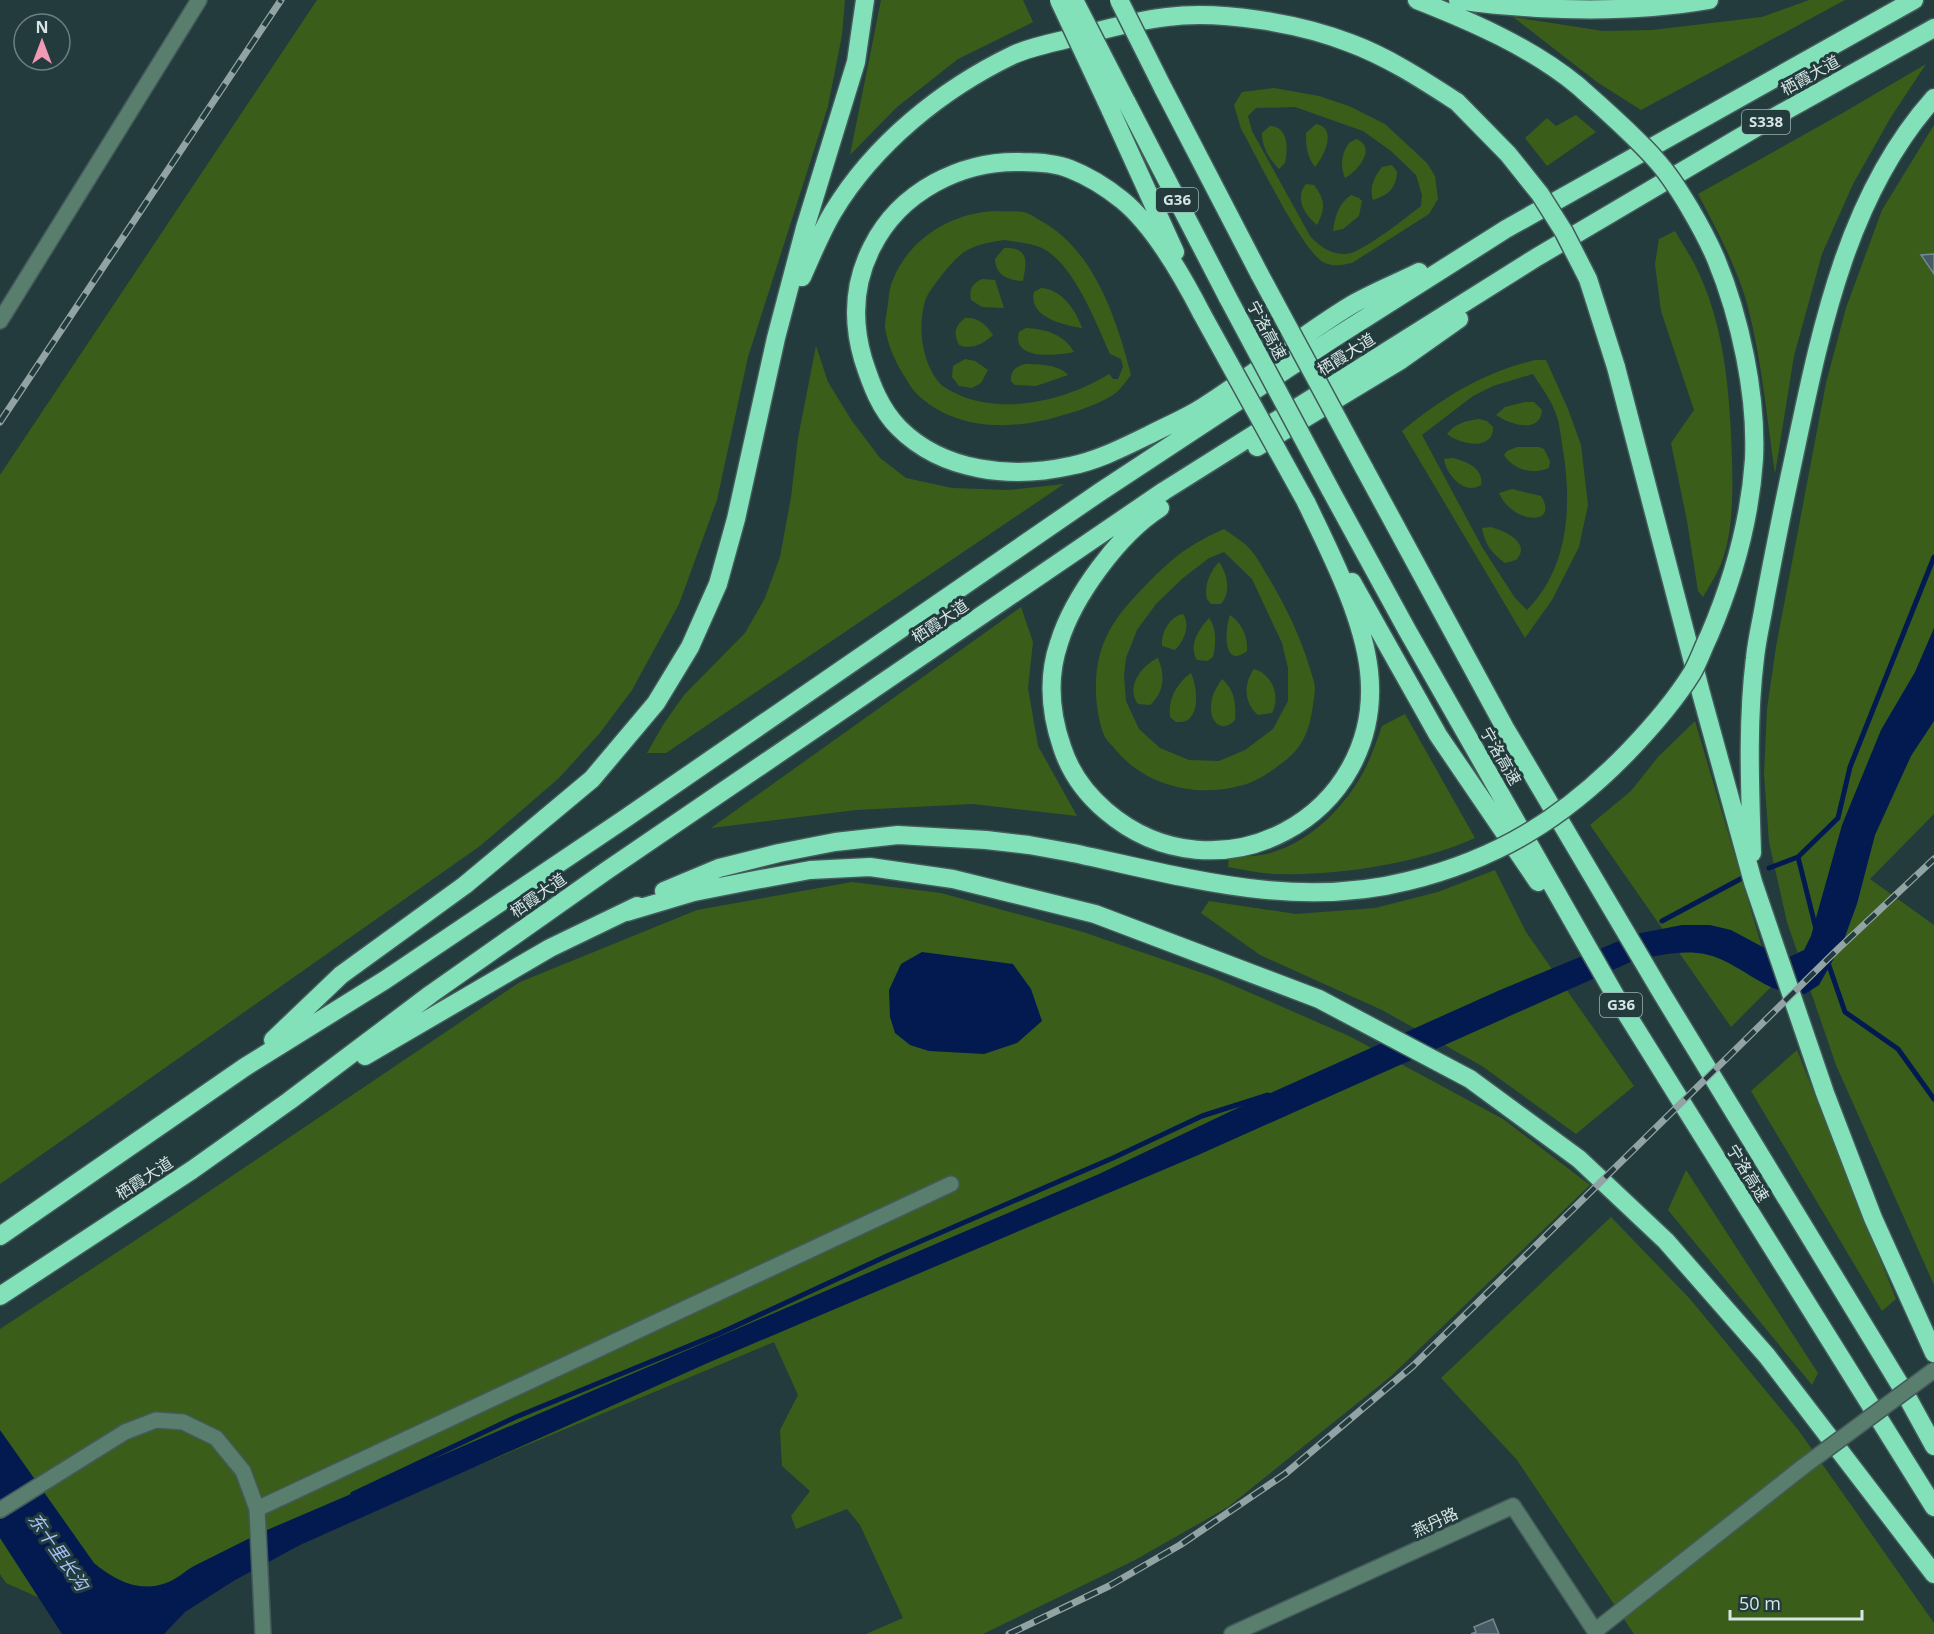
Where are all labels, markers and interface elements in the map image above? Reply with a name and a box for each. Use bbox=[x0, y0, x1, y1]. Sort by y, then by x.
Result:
north arrow bbox=[12, 12, 72, 72]
text: N bbox=[35, 16, 49, 38]
street label: 栖霞大道 bbox=[1777, 50, 1843, 100]
road number: S338 bbox=[1742, 110, 1790, 134]
road number: G36 bbox=[1156, 188, 1198, 212]
street label: 宁洛高速 bbox=[1242, 297, 1292, 363]
street label: 栖霞大道 bbox=[1313, 328, 1379, 380]
street label: 栖霞大道 bbox=[907, 594, 973, 648]
street label: 宁洛高速 bbox=[1475, 723, 1527, 789]
street label: 栖霞大道 bbox=[505, 868, 571, 922]
road number: G36 bbox=[1600, 993, 1642, 1017]
street label: 宁洛高速 bbox=[1722, 1140, 1774, 1206]
street label: 栖霞大道 bbox=[111, 1151, 177, 1205]
street label: 燕丹路 bbox=[1409, 1502, 1461, 1542]
water label: 东十里长沟 bbox=[23, 1508, 96, 1597]
scale bar bbox=[1730, 1583, 1862, 1621]
text: 50 m bbox=[1739, 1591, 1781, 1615]

